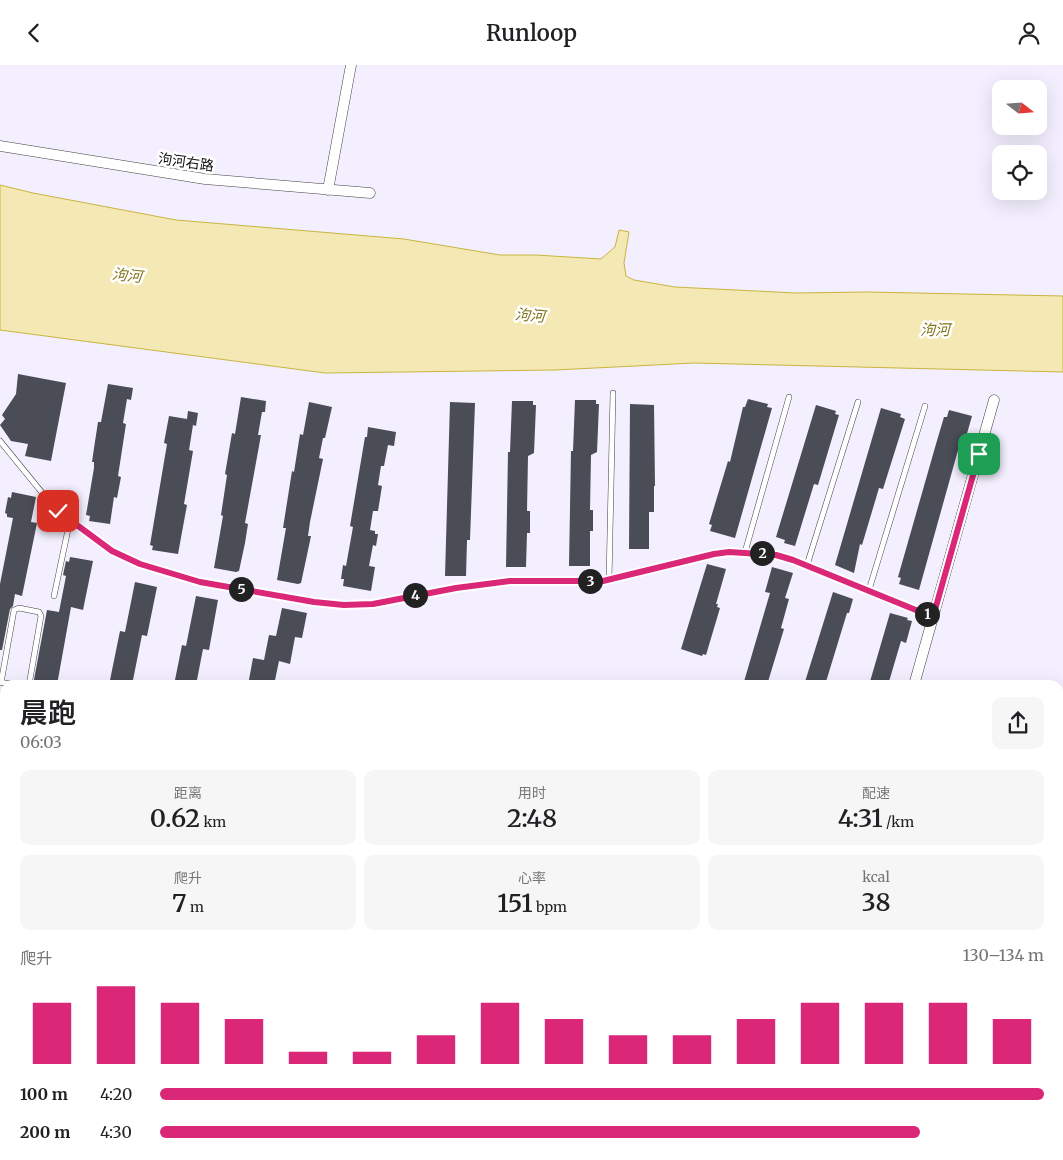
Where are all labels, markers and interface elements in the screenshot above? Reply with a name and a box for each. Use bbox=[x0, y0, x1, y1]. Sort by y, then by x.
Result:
icon: back bbox=[20, 19, 48, 47]
text: Runloop bbox=[486, 19, 577, 47]
icon: person bbox=[1015, 19, 1043, 47]
north arrow bbox=[992, 80, 1048, 135]
map controls bbox=[992, 80, 1047, 200]
button: locate bbox=[992, 145, 1047, 200]
street label: 泃河右路 bbox=[157, 149, 215, 175]
water label: 泃河 bbox=[111, 264, 146, 286]
water label: 泃河 bbox=[514, 304, 549, 326]
water label: 泃河 bbox=[920, 320, 953, 339]
pin bbox=[958, 433, 1000, 475]
icon: arrive bbox=[965, 440, 993, 468]
pin bbox=[37, 490, 79, 532]
icon: check bbox=[44, 497, 72, 525]
pin: 2 bbox=[750, 541, 774, 565]
text: 2 bbox=[758, 544, 767, 562]
pin: 3 bbox=[578, 569, 602, 593]
text: 3 bbox=[586, 572, 595, 590]
pin: 5 bbox=[228, 577, 254, 601]
text: 5 bbox=[237, 580, 246, 598]
pin: 4 bbox=[402, 583, 428, 607]
text: 4 bbox=[411, 586, 420, 604]
pin: 1 bbox=[914, 601, 940, 627]
text: 1 bbox=[924, 605, 931, 623]
text: 晨跑 bbox=[20, 695, 76, 731]
button: share bbox=[992, 697, 1044, 749]
text: 06:03 bbox=[20, 732, 62, 752]
text: 距离 bbox=[174, 784, 202, 802]
text: 用时 bbox=[518, 784, 546, 802]
text: 配速 bbox=[862, 784, 890, 802]
text: 0.62 bbox=[150, 802, 200, 834]
text: 2:48 bbox=[507, 802, 557, 834]
text: 4:31 bbox=[838, 802, 883, 834]
text: km bbox=[200, 813, 226, 831]
text: /km bbox=[883, 813, 914, 831]
text: kcal bbox=[862, 868, 890, 886]
text: 爬升 bbox=[174, 869, 202, 887]
text: 心率 bbox=[518, 869, 546, 887]
text: 38 bbox=[861, 886, 891, 918]
text: 7 bbox=[172, 887, 187, 919]
text: 151 bbox=[497, 887, 533, 919]
text: m bbox=[187, 898, 204, 916]
text: bpm bbox=[533, 898, 567, 916]
text: 130–134 m bbox=[963, 945, 1044, 965]
text: 爬升 bbox=[20, 948, 52, 968]
text: 100 m bbox=[20, 1084, 68, 1104]
text: 4:20 bbox=[100, 1084, 132, 1104]
text: 200 m bbox=[20, 1122, 70, 1142]
text: 4:30 bbox=[100, 1122, 132, 1142]

